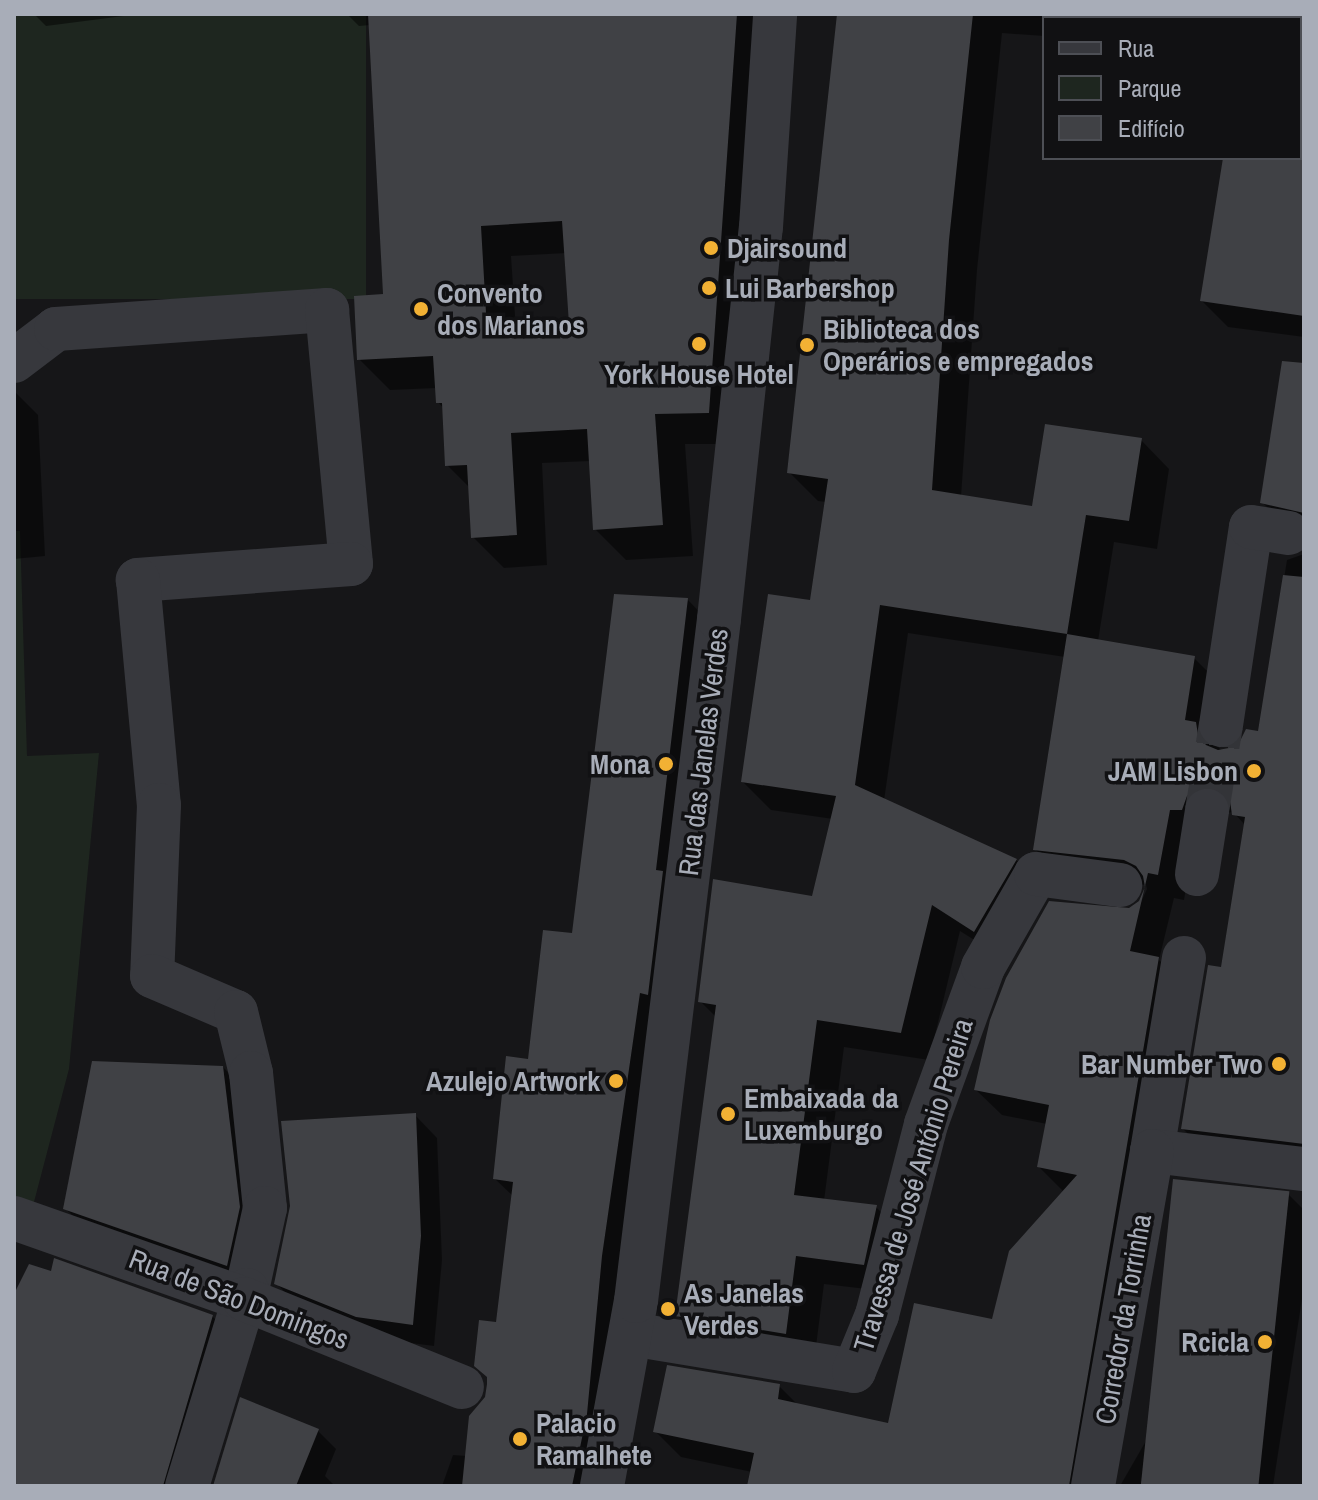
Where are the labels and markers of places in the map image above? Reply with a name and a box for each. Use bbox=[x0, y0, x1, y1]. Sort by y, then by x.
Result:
place label: Djairsound bbox=[727, 231, 847, 265]
marker: Djairsound bbox=[702, 239, 720, 257]
place label: Lui Barbershop bbox=[725, 271, 895, 305]
place label: Convento dos Marianos bbox=[437, 276, 585, 342]
marker: Lui Barbershop bbox=[700, 279, 718, 297]
marker: Convento dos Marianos bbox=[412, 300, 430, 318]
place label: Biblioteca dos Operários e empregados bbox=[823, 312, 1094, 378]
marker: York House Hotel bbox=[690, 335, 708, 353]
marker: Biblioteca dos Operários e empregados bbox=[798, 336, 816, 354]
place label: York House Hotel bbox=[604, 357, 794, 391]
place label: Mona bbox=[590, 747, 650, 781]
place label: JAM Lisbon bbox=[1108, 754, 1238, 788]
marker: Mona bbox=[657, 755, 675, 773]
marker: JAM Lisbon bbox=[1245, 762, 1263, 780]
place label: Bar Number Two bbox=[1081, 1047, 1263, 1081]
marker: Bar Number Two bbox=[1270, 1055, 1288, 1073]
place label: Azulejo Artwork bbox=[425, 1064, 600, 1098]
marker: Azulejo Artwork bbox=[607, 1072, 625, 1090]
place label: Embaixada da Luxemburgo bbox=[744, 1081, 898, 1147]
marker: Embaixada da Luxemburgo bbox=[719, 1105, 737, 1123]
place label: As Janelas Verdes bbox=[684, 1276, 804, 1342]
marker: As Janelas Verdes bbox=[659, 1300, 677, 1318]
place label: Rcicla bbox=[1181, 1325, 1249, 1359]
marker: Rcicla bbox=[1256, 1333, 1274, 1351]
place label: Palacio Ramalhete bbox=[536, 1406, 652, 1472]
marker: Palacio Ramalhete bbox=[511, 1430, 529, 1448]

